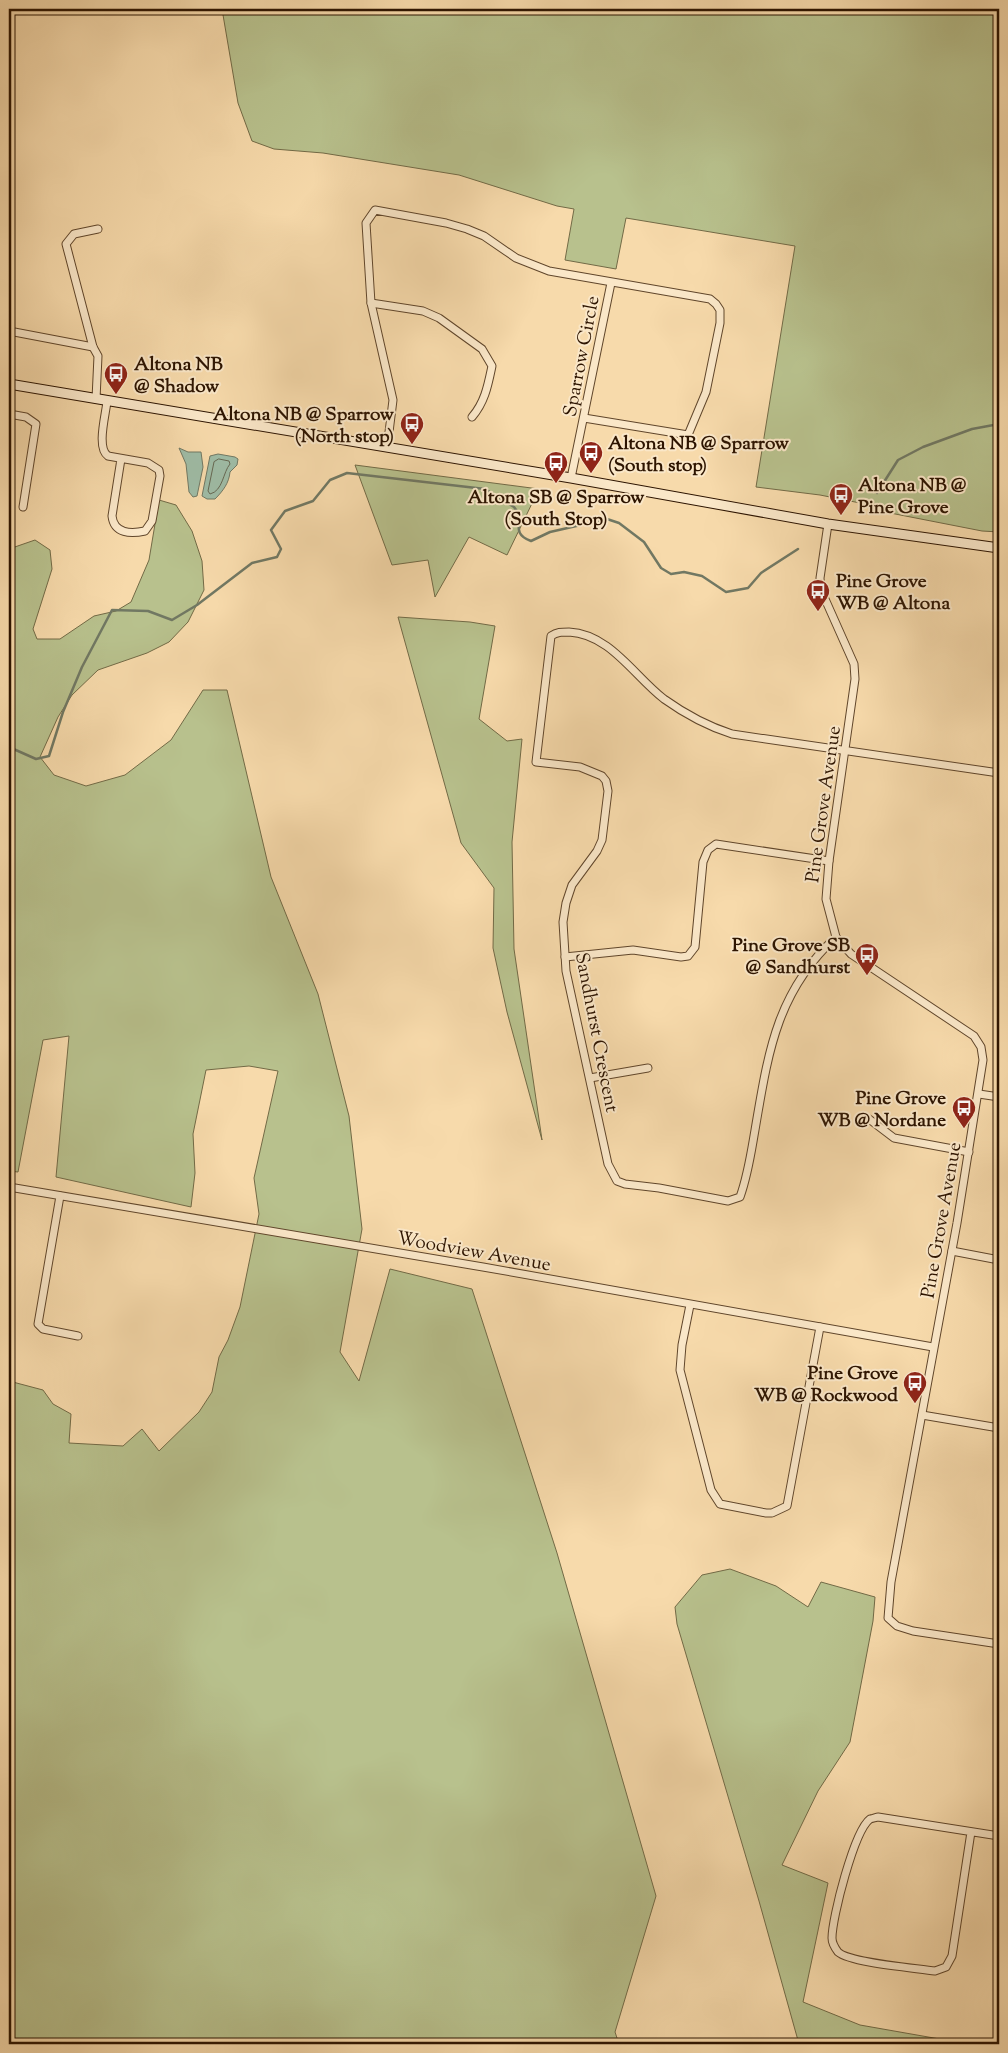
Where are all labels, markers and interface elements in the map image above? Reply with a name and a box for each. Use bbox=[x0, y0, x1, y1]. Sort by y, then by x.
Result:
street label: Sparrow Circle bbox=[558, 294, 607, 419]
place label: Altona NB @ Shadow bbox=[134, 352, 223, 401]
bus stop icon: Altona NB @ Shadow bbox=[103, 361, 129, 395]
place label: Altona NB @ Sparrow (North stop) bbox=[213, 402, 395, 451]
bus stop icon: Altona NB @ Sparrow (North stop) bbox=[399, 411, 425, 445]
place label: Altona NB @ Sparrow (South stop) bbox=[608, 431, 790, 480]
bus stop icon: Altona NB @ Sparrow (South stop) bbox=[578, 440, 604, 474]
bus stop icon: Altona SB @ Sparrow (South Stop) bbox=[543, 450, 569, 484]
place label: Altona NB @ Pine Grove bbox=[858, 473, 967, 522]
bus stop icon: Altona NB @ Pine Grove bbox=[828, 482, 854, 516]
place label: Altona SB @ Sparrow (South Stop) bbox=[467, 485, 645, 534]
place label: Pine Grove WB @ Altona bbox=[836, 569, 950, 618]
bus stop icon: Pine Grove WB @ Altona bbox=[805, 578, 831, 612]
street label: Pine Grove Avenue bbox=[800, 724, 849, 884]
place label: Pine Grove SB @ Sandhurst bbox=[732, 933, 850, 982]
bus stop icon: Pine Grove SB @ Sandhurst bbox=[854, 942, 880, 976]
street label: Sandhurst Crescent bbox=[567, 950, 624, 1115]
place label: Pine Grove WB @ Nordane bbox=[817, 1086, 946, 1135]
bus stop icon: Pine Grove WB @ Nordane bbox=[951, 1095, 977, 1129]
street label: Pine Grove Avenue bbox=[915, 1140, 970, 1301]
street label: Woodview Avenue bbox=[394, 1226, 553, 1279]
place label: Pine Grove WB @ Rockwood bbox=[754, 1361, 898, 1410]
bus stop icon: Pine Grove WB @ Rockwood bbox=[902, 1370, 928, 1404]

